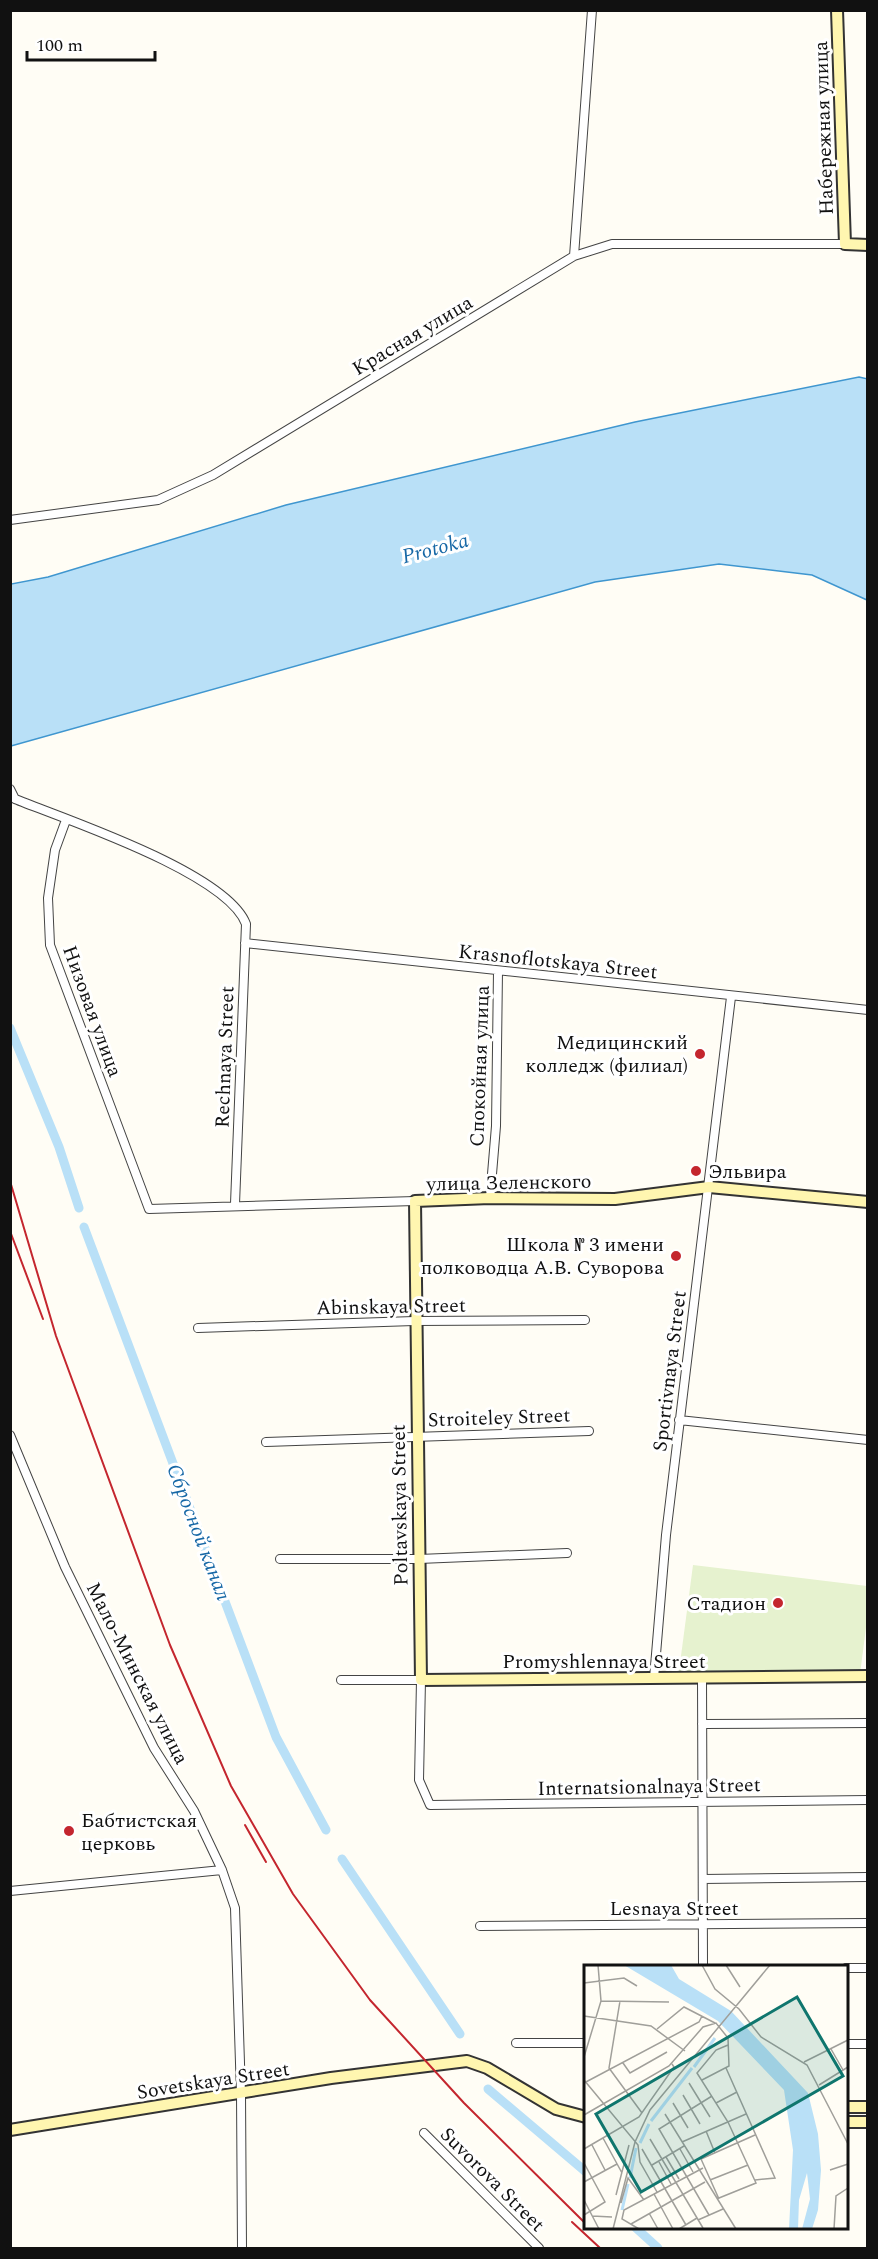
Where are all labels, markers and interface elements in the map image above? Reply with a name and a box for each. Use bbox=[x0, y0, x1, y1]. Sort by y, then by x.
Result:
scale bar bbox=[27, 24, 154, 62]
text: 100 m bbox=[36, 32, 83, 59]
street label: Набережная улица bbox=[806, 40, 842, 216]
street label: Красная улица bbox=[346, 288, 479, 384]
water label: Protoka bbox=[398, 525, 473, 573]
street label: Krasnoflotskaya Street bbox=[457, 937, 659, 987]
street label: Низовая улица bbox=[54, 941, 130, 1081]
street label: Спокойная улица bbox=[462, 984, 498, 1147]
street label: Rechnaya Street bbox=[208, 985, 242, 1129]
place label: Медицинский колледж (филиал) bbox=[525, 1028, 688, 1081]
marker: Медицинский колледж (филиал) bbox=[693, 1047, 707, 1061]
place label: Эльвира bbox=[708, 1157, 787, 1187]
marker: Эльвира bbox=[689, 1164, 703, 1178]
street label: улица Зеленского bbox=[425, 1167, 592, 1199]
place label: Школа № 3 имени полководца А.В. Суворова bbox=[421, 1230, 664, 1283]
marker: Школа № 3 имени полководца А.В. Суворова bbox=[669, 1249, 683, 1263]
street label: Sportivnaya Street bbox=[645, 1289, 695, 1453]
street label: Abinskaya Street bbox=[316, 1291, 466, 1323]
street label: Stroiteley Street bbox=[427, 1401, 571, 1435]
street label: Poltavskaya Street bbox=[384, 1424, 416, 1586]
water label: Сбросной канал bbox=[157, 1459, 239, 1605]
street label: Мало-Минская улица bbox=[78, 1577, 196, 1770]
place label: Стадион bbox=[687, 1589, 766, 1619]
marker: Стадион bbox=[771, 1596, 785, 1610]
street label: Promyshlennaya Street bbox=[502, 1647, 706, 1677]
street label: Internatsionalnaya Street bbox=[537, 1770, 761, 1804]
place label: Бабтистская церковь bbox=[81, 1806, 197, 1859]
marker: Бабтистская церковь bbox=[62, 1824, 76, 1838]
street label: Lesnaya Street bbox=[609, 1894, 739, 1924]
inset map bbox=[584, 1965, 848, 2229]
street label: Sovetskaya Street bbox=[135, 2054, 292, 2108]
street label: Suvorova Street bbox=[433, 2120, 552, 2239]

